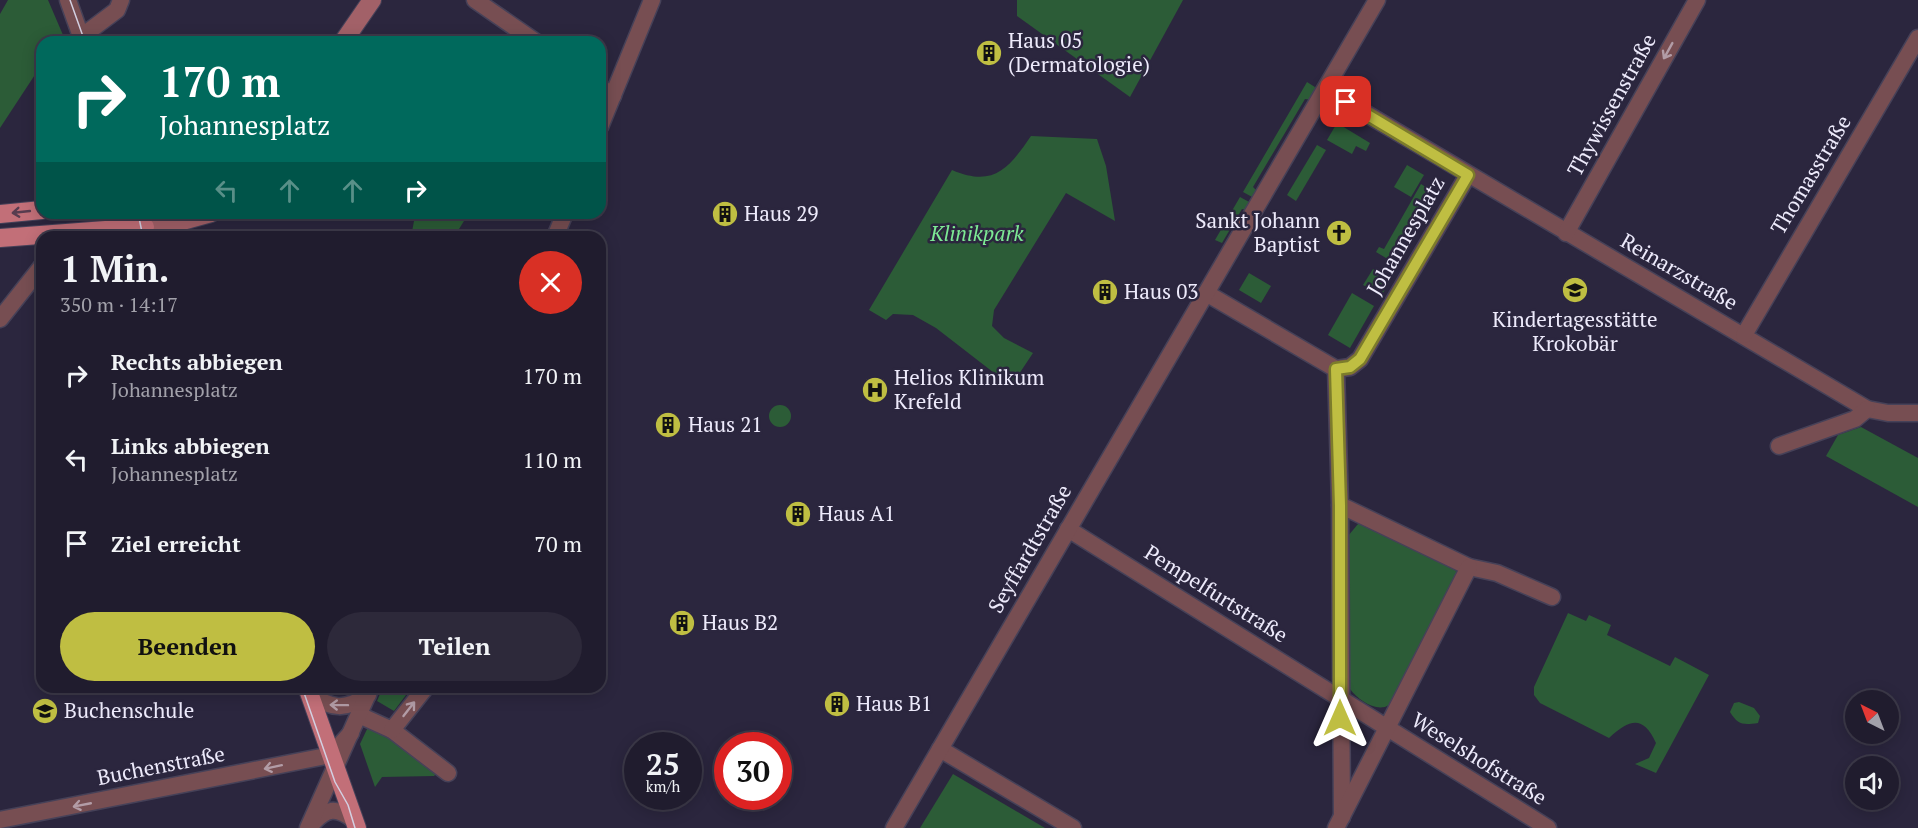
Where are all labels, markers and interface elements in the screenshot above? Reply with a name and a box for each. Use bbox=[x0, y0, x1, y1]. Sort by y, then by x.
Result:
place label: Haus 05 (Dermatologie) bbox=[1008, 26, 1150, 78]
street label: Thywissenstraße bbox=[1560, 28, 1662, 181]
building icon: Haus 05 (Dermatologie) bbox=[974, 38, 1004, 68]
one-way arrow bbox=[1662, 42, 1674, 59]
text: 170 m bbox=[159, 53, 280, 109]
icon: right bbox=[60, 60, 138, 138]
pin bbox=[1320, 76, 1371, 127]
icon: arrive bbox=[1329, 85, 1362, 118]
text: Johannesplatz bbox=[159, 107, 330, 143]
street label: Thomasstraße bbox=[1764, 110, 1857, 239]
street label: Johannesplatz bbox=[1360, 171, 1451, 300]
icon: left bbox=[210, 174, 243, 207]
icon: ahead bbox=[273, 174, 306, 207]
icon: ahead bbox=[336, 174, 369, 207]
icon: right bbox=[399, 174, 432, 207]
building icon: Haus 29 bbox=[710, 199, 740, 229]
place label: Haus 29 bbox=[744, 199, 819, 227]
place label: Sankt Johann Baptist bbox=[1195, 206, 1321, 258]
one-way arrow bbox=[12, 207, 31, 218]
church icon: Sankt Johann Baptist bbox=[1324, 218, 1354, 248]
park label: Klinikpark bbox=[929, 219, 1025, 247]
street label: Reinarzstraße bbox=[1616, 226, 1743, 316]
text: 1 Min. bbox=[60, 245, 169, 292]
button: close bbox=[519, 251, 582, 314]
school or university icon: Kindertagesstätte Krokobär bbox=[1560, 275, 1590, 305]
building icon: Haus 03 bbox=[1090, 277, 1120, 307]
place label: Haus 03 bbox=[1124, 277, 1199, 305]
text: 350 m · 14:17 bbox=[60, 291, 178, 318]
place label: Kindertagesstätte Krokobär bbox=[1492, 305, 1658, 357]
text: Rechts abbiegen bbox=[111, 347, 283, 376]
icon: right bbox=[60, 359, 93, 392]
text: 170 m bbox=[522, 361, 582, 390]
place label: Helios Klinikum Krefeld bbox=[894, 363, 1044, 415]
hospital icon: Helios Klinikum Krefeld bbox=[860, 375, 890, 405]
text: Johannesplatz bbox=[111, 376, 238, 403]
building icon: Haus 21 bbox=[653, 410, 683, 440]
place label: Haus 21 bbox=[688, 410, 763, 438]
text: Links abbiegen bbox=[111, 431, 270, 460]
icon: left bbox=[60, 443, 93, 476]
text: 110 m bbox=[522, 445, 582, 474]
text: Johannesplatz bbox=[111, 460, 238, 487]
street label: Seyffardtstraße bbox=[981, 479, 1077, 618]
building icon: Haus A1 bbox=[783, 499, 813, 529]
place label: Haus A1 bbox=[818, 499, 895, 527]
icon: arrive bbox=[60, 527, 93, 560]
text: Ziel erreicht bbox=[111, 529, 241, 558]
text: 70 m bbox=[534, 529, 582, 558]
street label: Pempelfurtstraße bbox=[1140, 538, 1293, 648]
building icon: Haus B2 bbox=[667, 608, 697, 638]
place label: Haus B2 bbox=[702, 608, 778, 636]
button: Beenden bbox=[60, 612, 315, 681]
button: Teilen bbox=[327, 612, 582, 681]
position arrow bbox=[1308, 686, 1372, 750]
building icon: Haus B1 bbox=[822, 689, 852, 719]
place label: Haus B1 bbox=[856, 689, 932, 717]
north arrow bbox=[1845, 690, 1899, 744]
map controls bbox=[1845, 690, 1899, 810]
school or university icon: Buchenschule bbox=[30, 696, 60, 726]
place label: Buchenschule bbox=[64, 696, 194, 724]
one-way arrow bbox=[329, 699, 349, 711]
one-way arrow bbox=[402, 701, 415, 717]
street label: Weselshofstraße bbox=[1407, 705, 1552, 811]
speed limit sign: 30 bbox=[714, 732, 792, 810]
street label: Buchenstraße bbox=[95, 739, 227, 791]
text: 25 bbox=[646, 744, 680, 784]
button: sound bbox=[1845, 756, 1899, 810]
one-way arrow bbox=[264, 762, 284, 773]
text: km/h bbox=[646, 776, 680, 796]
one-way arrow bbox=[73, 800, 92, 811]

